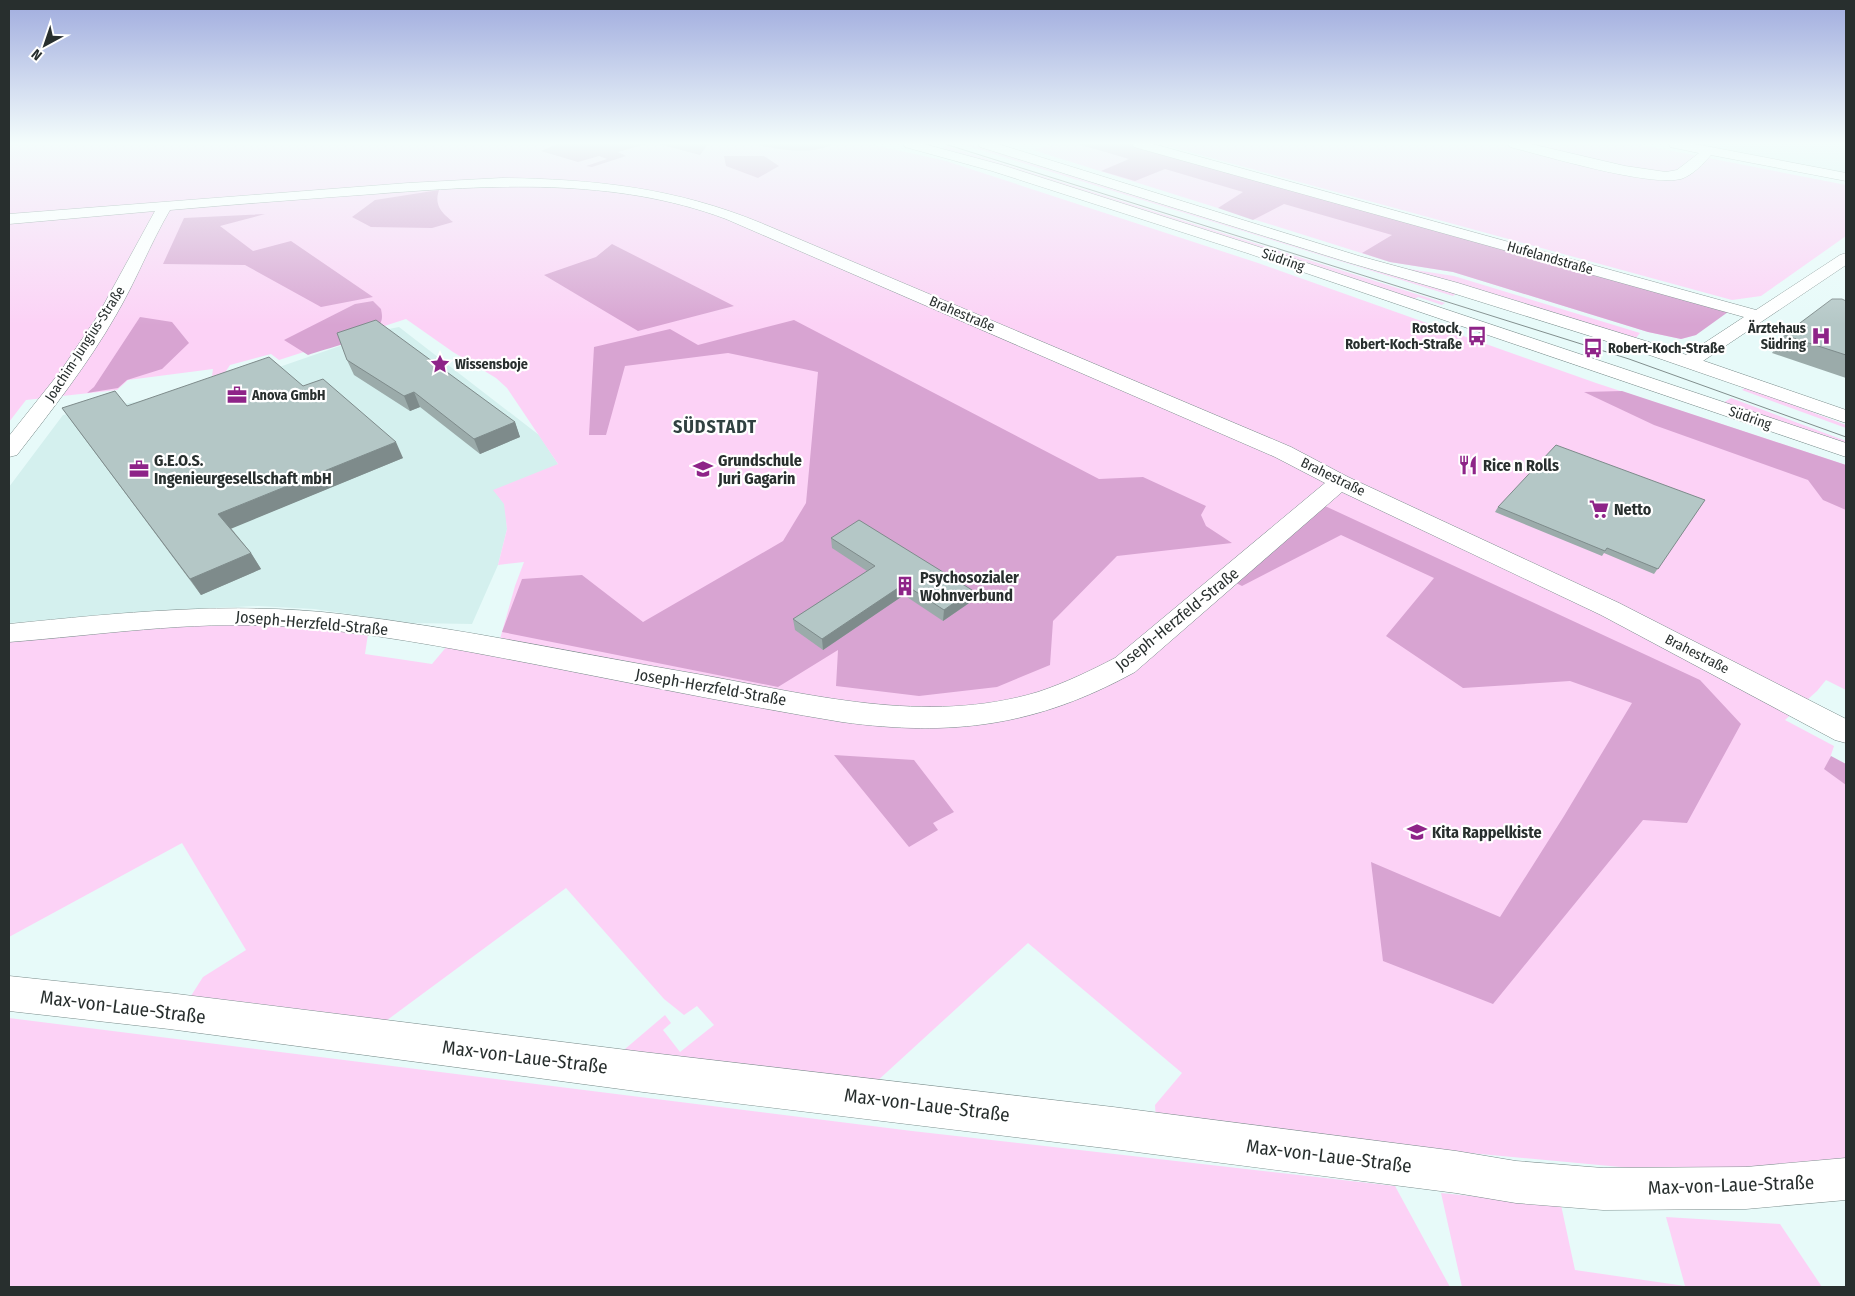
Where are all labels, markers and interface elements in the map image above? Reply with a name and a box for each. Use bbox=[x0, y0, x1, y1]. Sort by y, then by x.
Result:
north arrow bbox=[20, 20, 70, 70]
text: N bbox=[28, 45, 46, 64]
street label: Hufelandstraße bbox=[1505, 238, 1595, 278]
street label: Südring bbox=[1259, 245, 1307, 275]
street label: Joachim-Jungius-Straße bbox=[41, 283, 129, 405]
street label: Brahestraße bbox=[927, 293, 997, 335]
place label: Ärztehaus Südring bbox=[1747, 319, 1806, 353]
place label: Rostock, Robert-Koch-Straße bbox=[1345, 320, 1462, 353]
bus stop icon: Rostock, Robert-Koch-Straße bbox=[1466, 325, 1488, 347]
hospital icon: Ärztehaus Südring bbox=[1810, 325, 1832, 347]
bus stop icon: Robert-Koch-Straße bbox=[1582, 337, 1604, 359]
place label: Robert-Koch-Straße bbox=[1608, 340, 1725, 357]
place icon: Wissensboje bbox=[429, 353, 451, 375]
place label: Wissensboje bbox=[455, 356, 528, 373]
office icon: Anova GmbH bbox=[226, 384, 248, 406]
place label: Anova GmbH bbox=[251, 387, 325, 404]
street label: Südring bbox=[1726, 403, 1774, 433]
district label: SÜDSTADT bbox=[673, 416, 757, 438]
place label: G.E.O.S. Ingenieurgesellschaft mbH bbox=[154, 451, 332, 488]
place label: Grundschule Juri Gagarin bbox=[717, 451, 802, 488]
street label: Brahestraße bbox=[1298, 454, 1368, 500]
restaurant icon: Rice n Rolls bbox=[1457, 454, 1479, 476]
place label: Rice n Rolls bbox=[1483, 456, 1559, 475]
office icon: G.E.O.S. Ingenieurgesellschaft mbH bbox=[128, 458, 150, 480]
school or university icon: Grundschule Juri Gagarin bbox=[692, 458, 714, 480]
supermarket icon: Netto bbox=[1588, 498, 1610, 520]
place label: Netto bbox=[1614, 500, 1652, 519]
street label: Joseph-Herzfeld-Straße bbox=[1112, 563, 1242, 674]
place label: Psychosozialer Wohnverbund bbox=[920, 568, 1019, 605]
building icon: Psychosozialer Wohnverbund bbox=[894, 575, 916, 597]
street label: Joseph-Herzfeld-Straße bbox=[235, 607, 389, 639]
street label: Brahestraße bbox=[1662, 631, 1732, 677]
street label: Joseph-Herzfeld-Straße bbox=[634, 664, 788, 710]
school or university icon: Kita Rappelkiste bbox=[1406, 821, 1428, 843]
place label: Kita Rappelkiste bbox=[1432, 823, 1542, 842]
street label: Max-von-Laue-Straße bbox=[39, 985, 207, 1029]
street label: Max-von-Laue-Straße bbox=[441, 1035, 609, 1079]
street label: Max-von-Laue-Straße bbox=[843, 1083, 1011, 1127]
street label: Max-von-Laue-Straße bbox=[1245, 1134, 1413, 1178]
street label: Max-von-Laue-Straße bbox=[1647, 1171, 1815, 1199]

